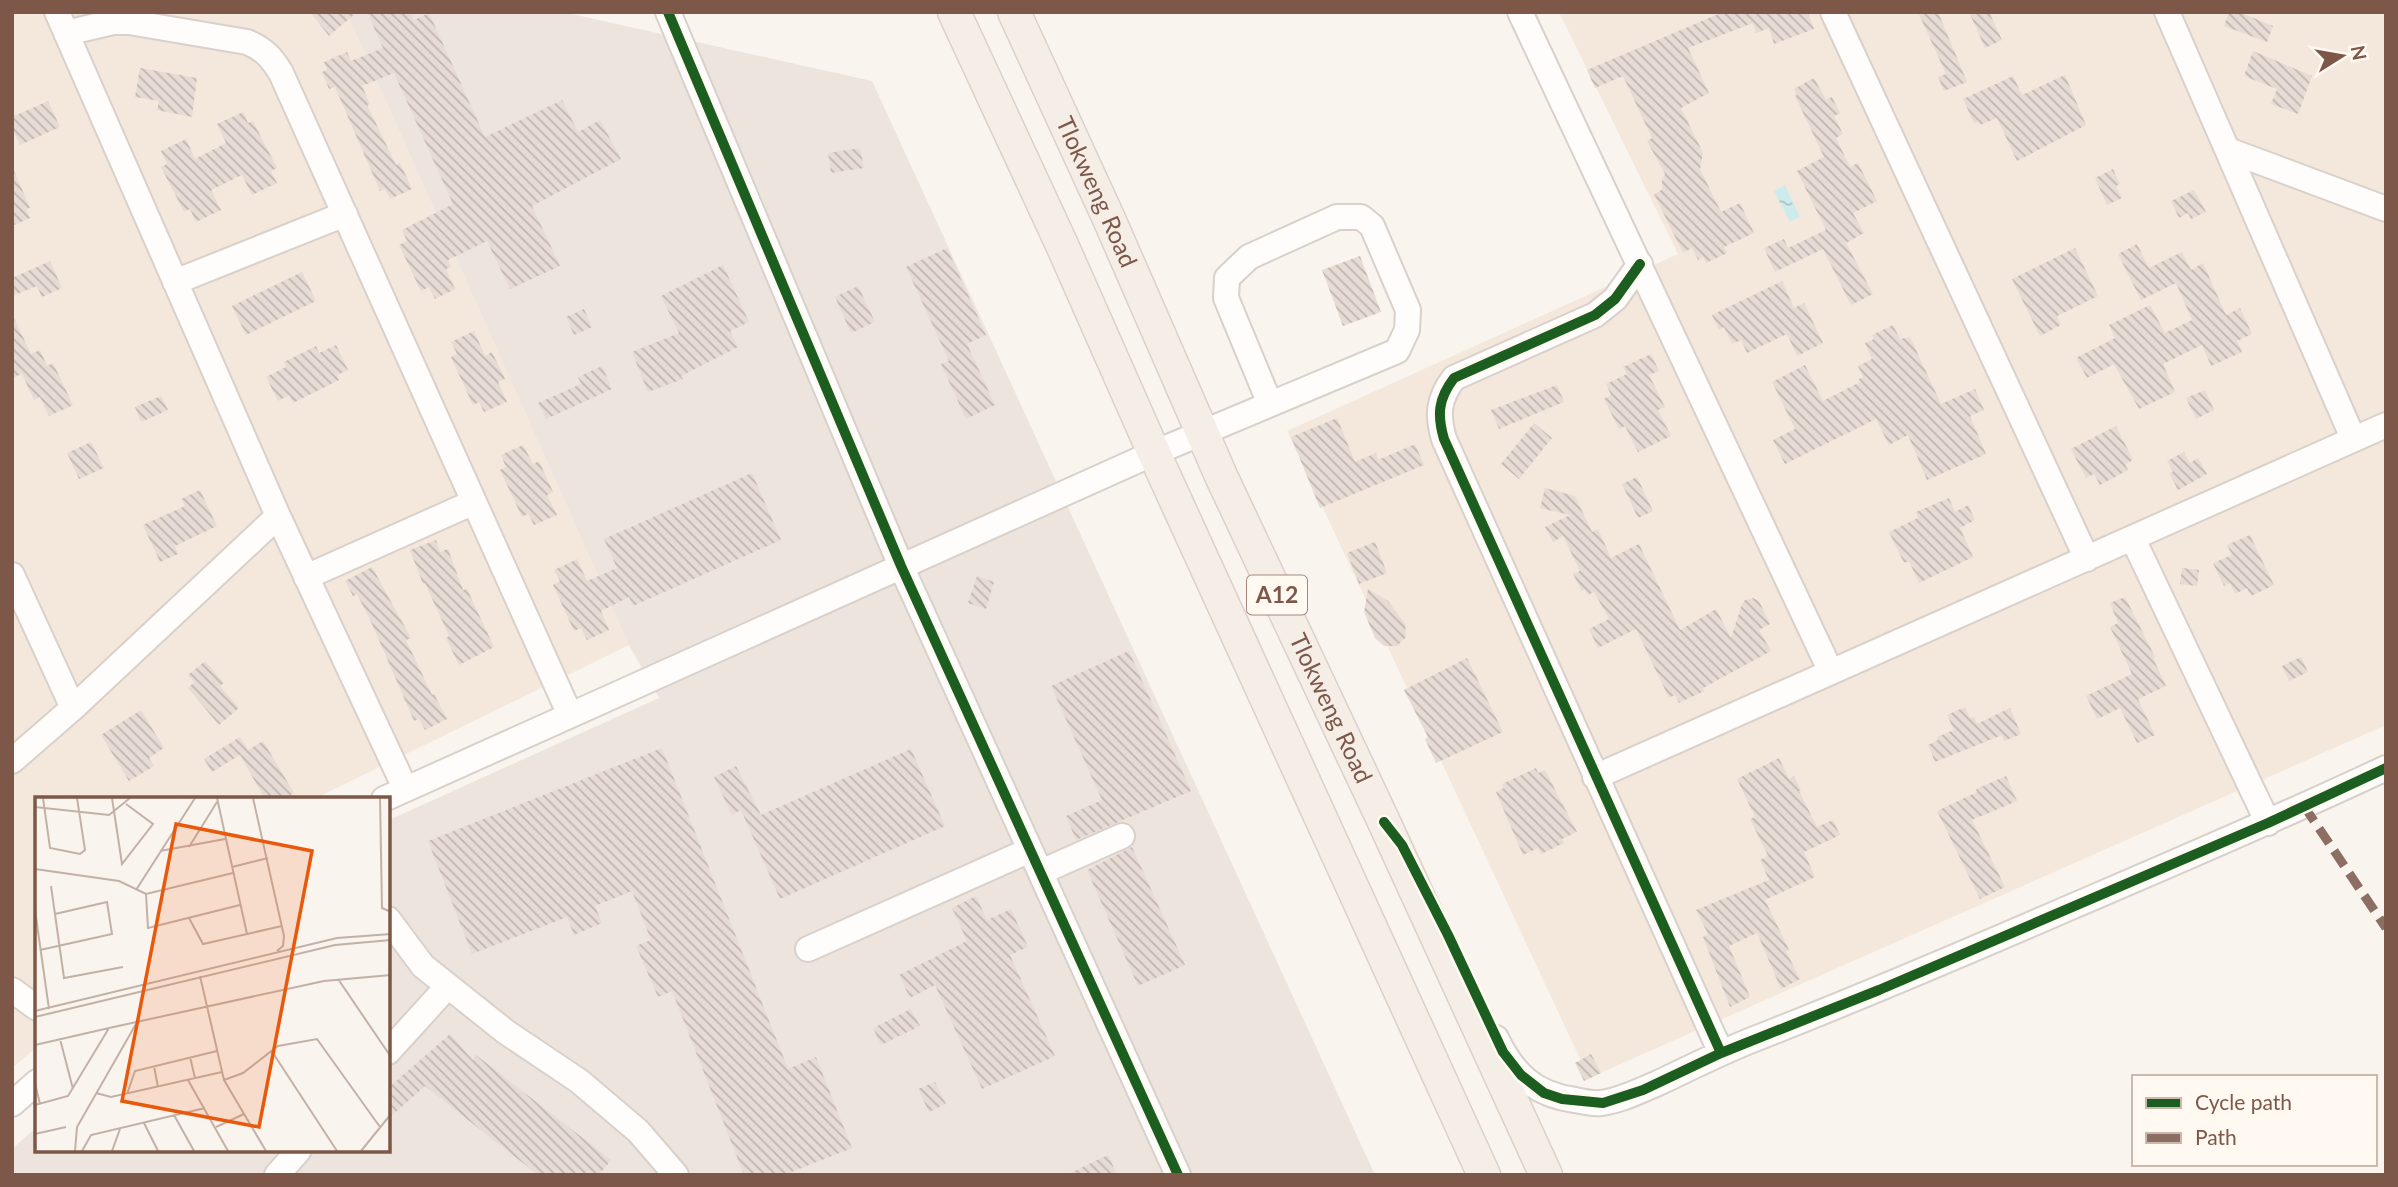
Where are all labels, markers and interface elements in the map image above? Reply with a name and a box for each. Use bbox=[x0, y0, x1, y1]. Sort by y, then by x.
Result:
north arrow bbox=[2307, 21, 2377, 91]
text: N bbox=[2346, 43, 2372, 62]
street label: Tlokweng Road bbox=[1051, 112, 1144, 271]
road number: A12 bbox=[1247, 576, 1307, 614]
street label: Tlokweng Road bbox=[1284, 628, 1380, 787]
inset map bbox=[35, 797, 390, 1152]
legend bbox=[2132, 1075, 2377, 1166]
text: Cycle path bbox=[2195, 1089, 2292, 1114]
text: Path bbox=[2195, 1124, 2237, 1149]

